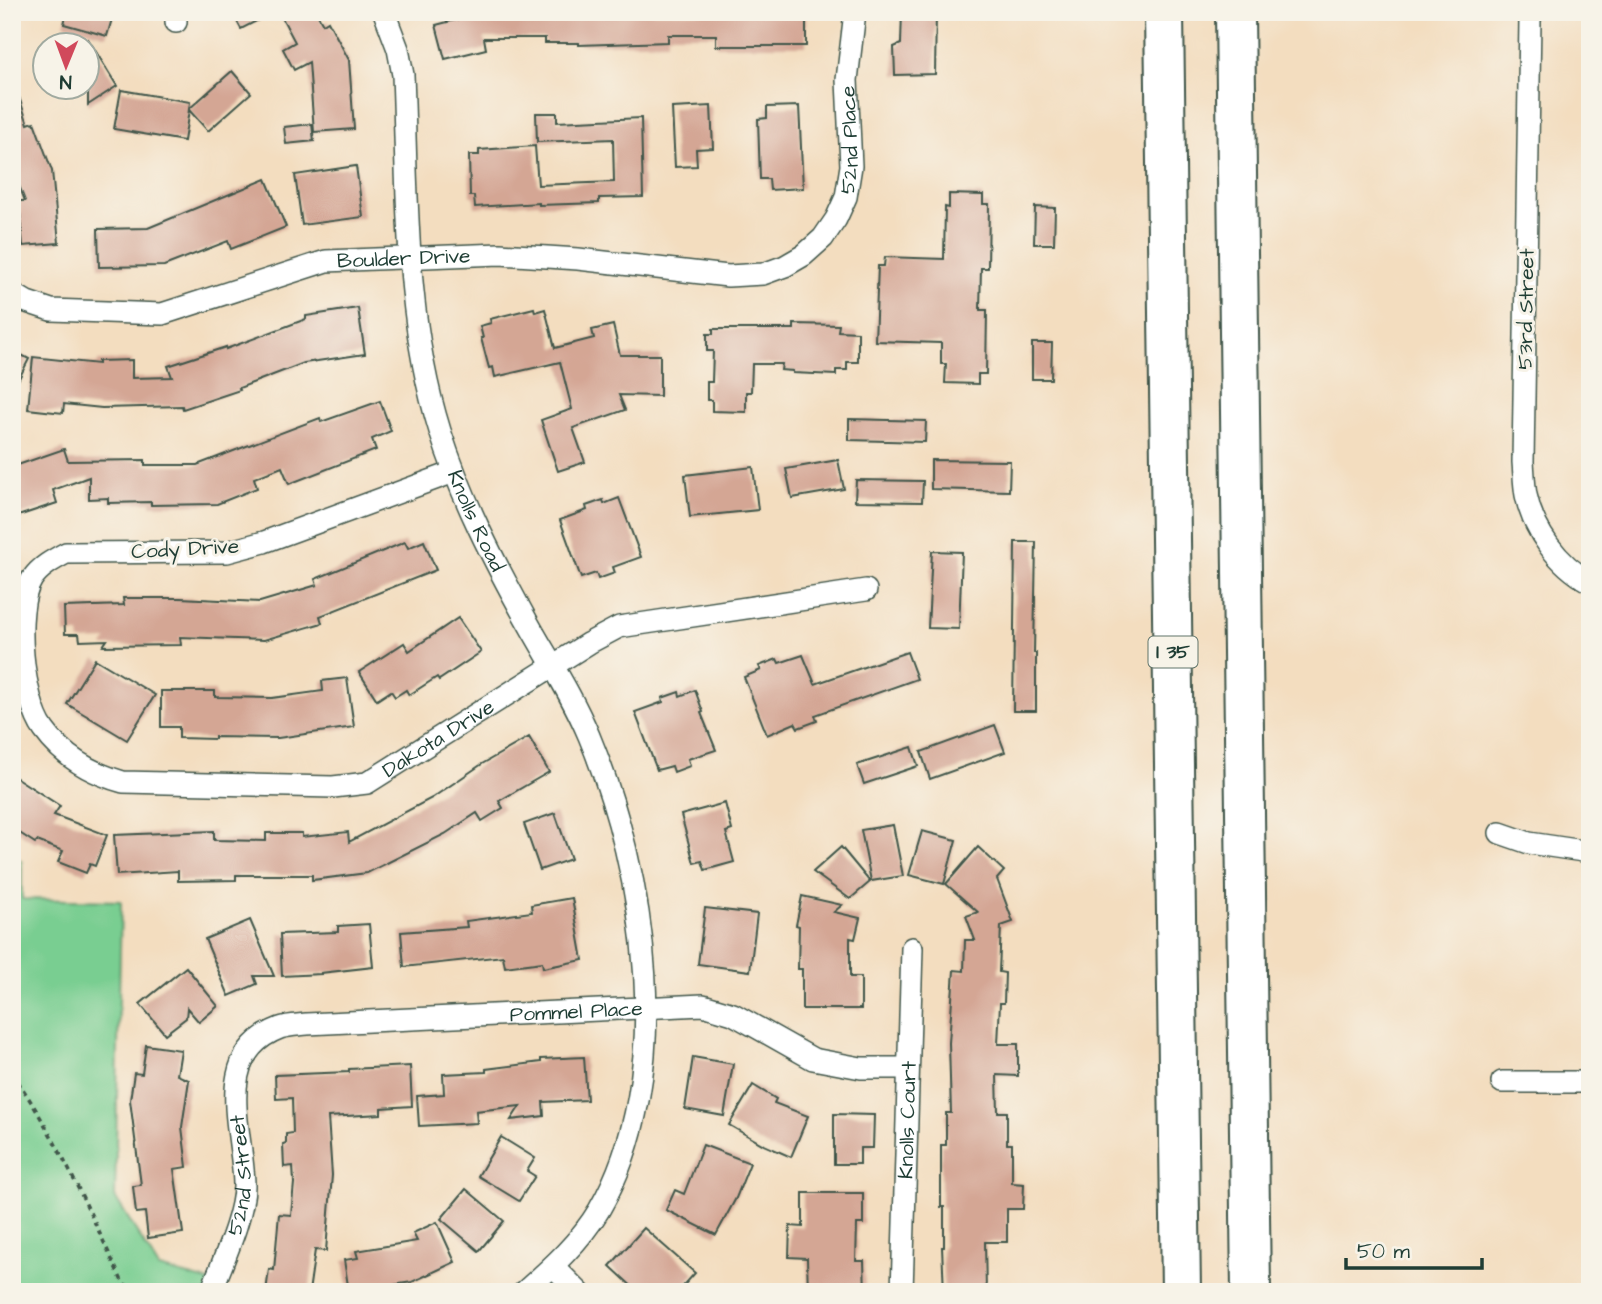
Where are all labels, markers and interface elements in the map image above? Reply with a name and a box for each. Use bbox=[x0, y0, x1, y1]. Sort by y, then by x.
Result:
north arrow bbox=[32, 32, 102, 102]
text: N bbox=[59, 68, 72, 95]
street label: 52nd Place bbox=[832, 85, 866, 196]
street label: Boulder Drive bbox=[336, 241, 471, 275]
street label: 53rd Street bbox=[1510, 248, 1542, 370]
street label: Knolls Road bbox=[441, 466, 512, 577]
street label: Cody Drive bbox=[130, 532, 240, 568]
road number: I 35 bbox=[1148, 636, 1198, 667]
street label: Dakota Drive bbox=[376, 692, 500, 784]
street label: Pommel Place bbox=[509, 993, 643, 1029]
street label: Knolls Court bbox=[891, 1060, 923, 1180]
street label: 52nd Street bbox=[220, 1113, 259, 1239]
scale bar bbox=[1346, 1227, 1483, 1271]
text: 50 m bbox=[1357, 1237, 1411, 1266]

